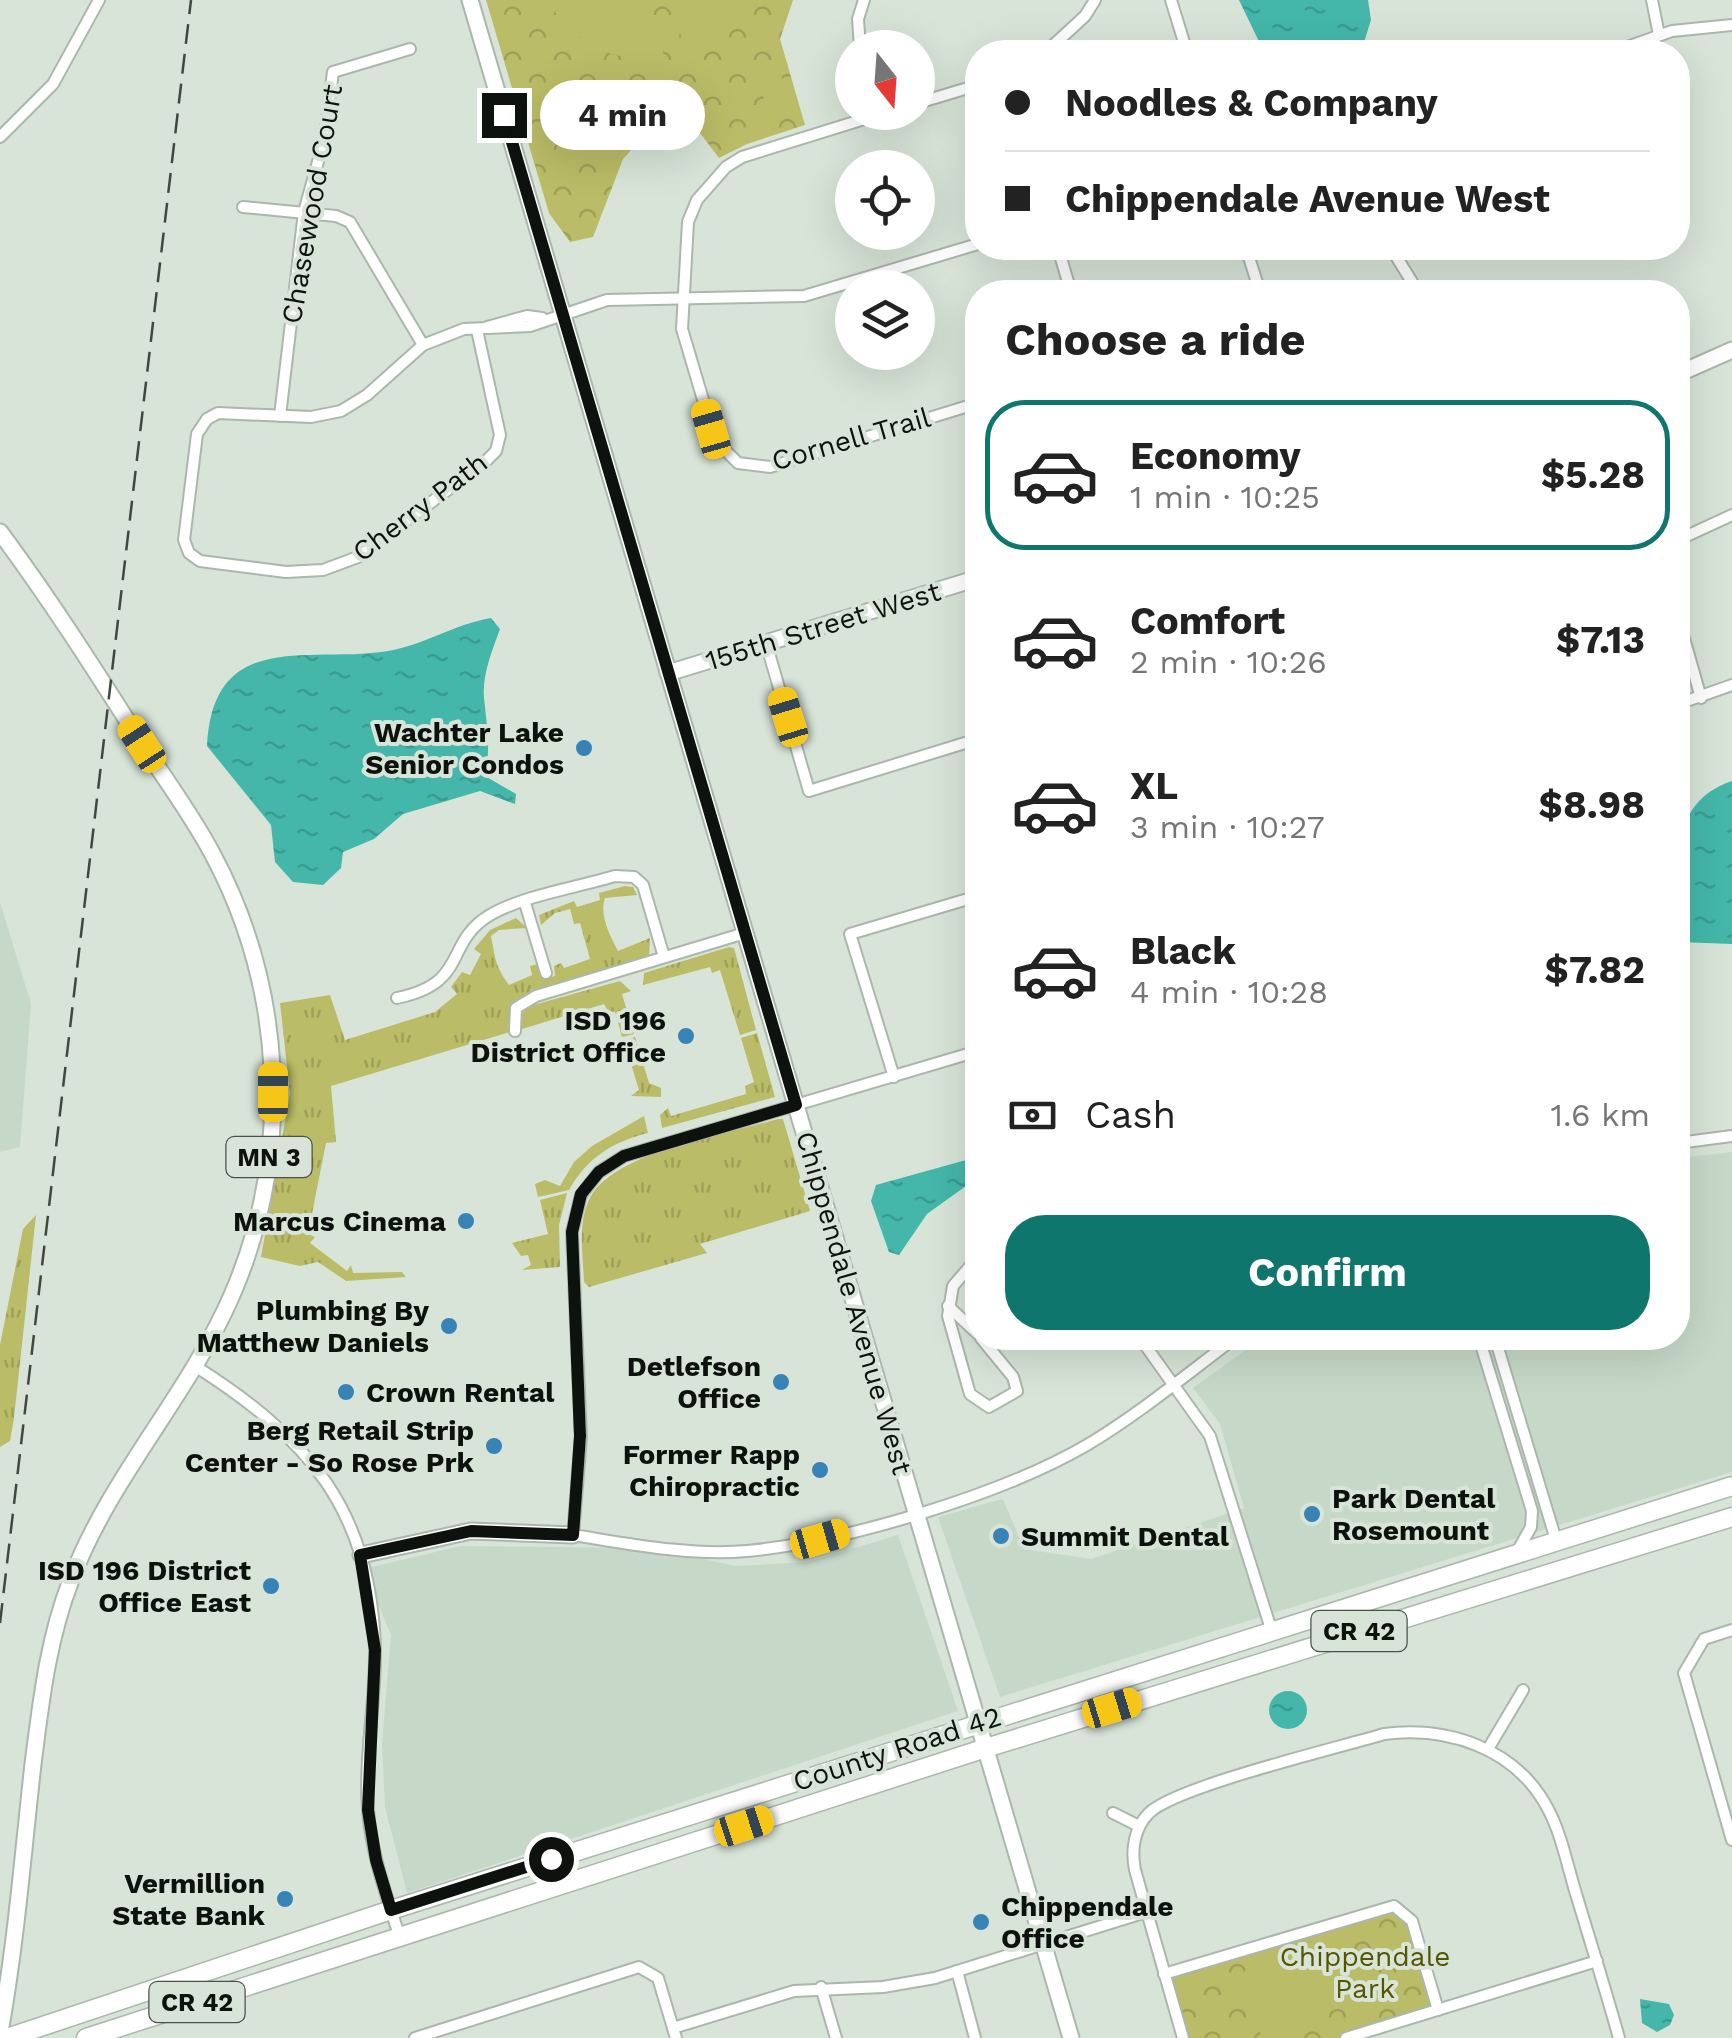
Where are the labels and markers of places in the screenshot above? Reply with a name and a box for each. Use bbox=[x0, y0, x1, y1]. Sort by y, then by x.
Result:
place label: Wachter Lake Senior Condos bbox=[365, 716, 564, 781]
marker: Wachter Lake Senior Condos bbox=[573, 737, 595, 759]
place label: ISD 196 District Office bbox=[471, 1004, 666, 1069]
marker: ISD 196 District Office bbox=[675, 1025, 697, 1047]
place label: Marcus Cinema bbox=[233, 1205, 447, 1238]
marker: Marcus Cinema bbox=[455, 1210, 477, 1232]
place label: Plumbing By Matthew Daniels bbox=[196, 1294, 429, 1359]
marker: Plumbing By Matthew Daniels bbox=[438, 1315, 460, 1337]
place label: Detlefson Office bbox=[627, 1350, 761, 1415]
marker: Detlefson Office bbox=[770, 1371, 792, 1393]
place label: Crown Rental bbox=[366, 1376, 555, 1409]
marker: Crown Rental bbox=[335, 1381, 357, 1403]
place label: Berg Retail Strip Center - So Rose Prk bbox=[185, 1414, 475, 1479]
marker: Berg Retail Strip Center - So Rose Prk bbox=[483, 1435, 505, 1457]
place label: Former Rapp Chiropractic bbox=[623, 1438, 800, 1503]
marker: Former Rapp Chiropractic bbox=[809, 1459, 831, 1481]
place label: Park Dental Rosemount bbox=[1332, 1482, 1496, 1547]
marker: Park Dental Rosemount bbox=[1301, 1503, 1323, 1525]
place label: Summit Dental bbox=[1021, 1520, 1230, 1553]
marker: Summit Dental bbox=[990, 1525, 1012, 1547]
place label: ISD 196 District Office East bbox=[38, 1554, 251, 1619]
marker: ISD 196 District Office East bbox=[260, 1575, 282, 1597]
place label: Vermillion State Bank bbox=[112, 1867, 266, 1932]
marker: Vermillion State Bank bbox=[274, 1888, 296, 1910]
place label: Chippendale Office bbox=[1001, 1890, 1173, 1955]
marker: Chippendale Office bbox=[970, 1911, 992, 1933]

